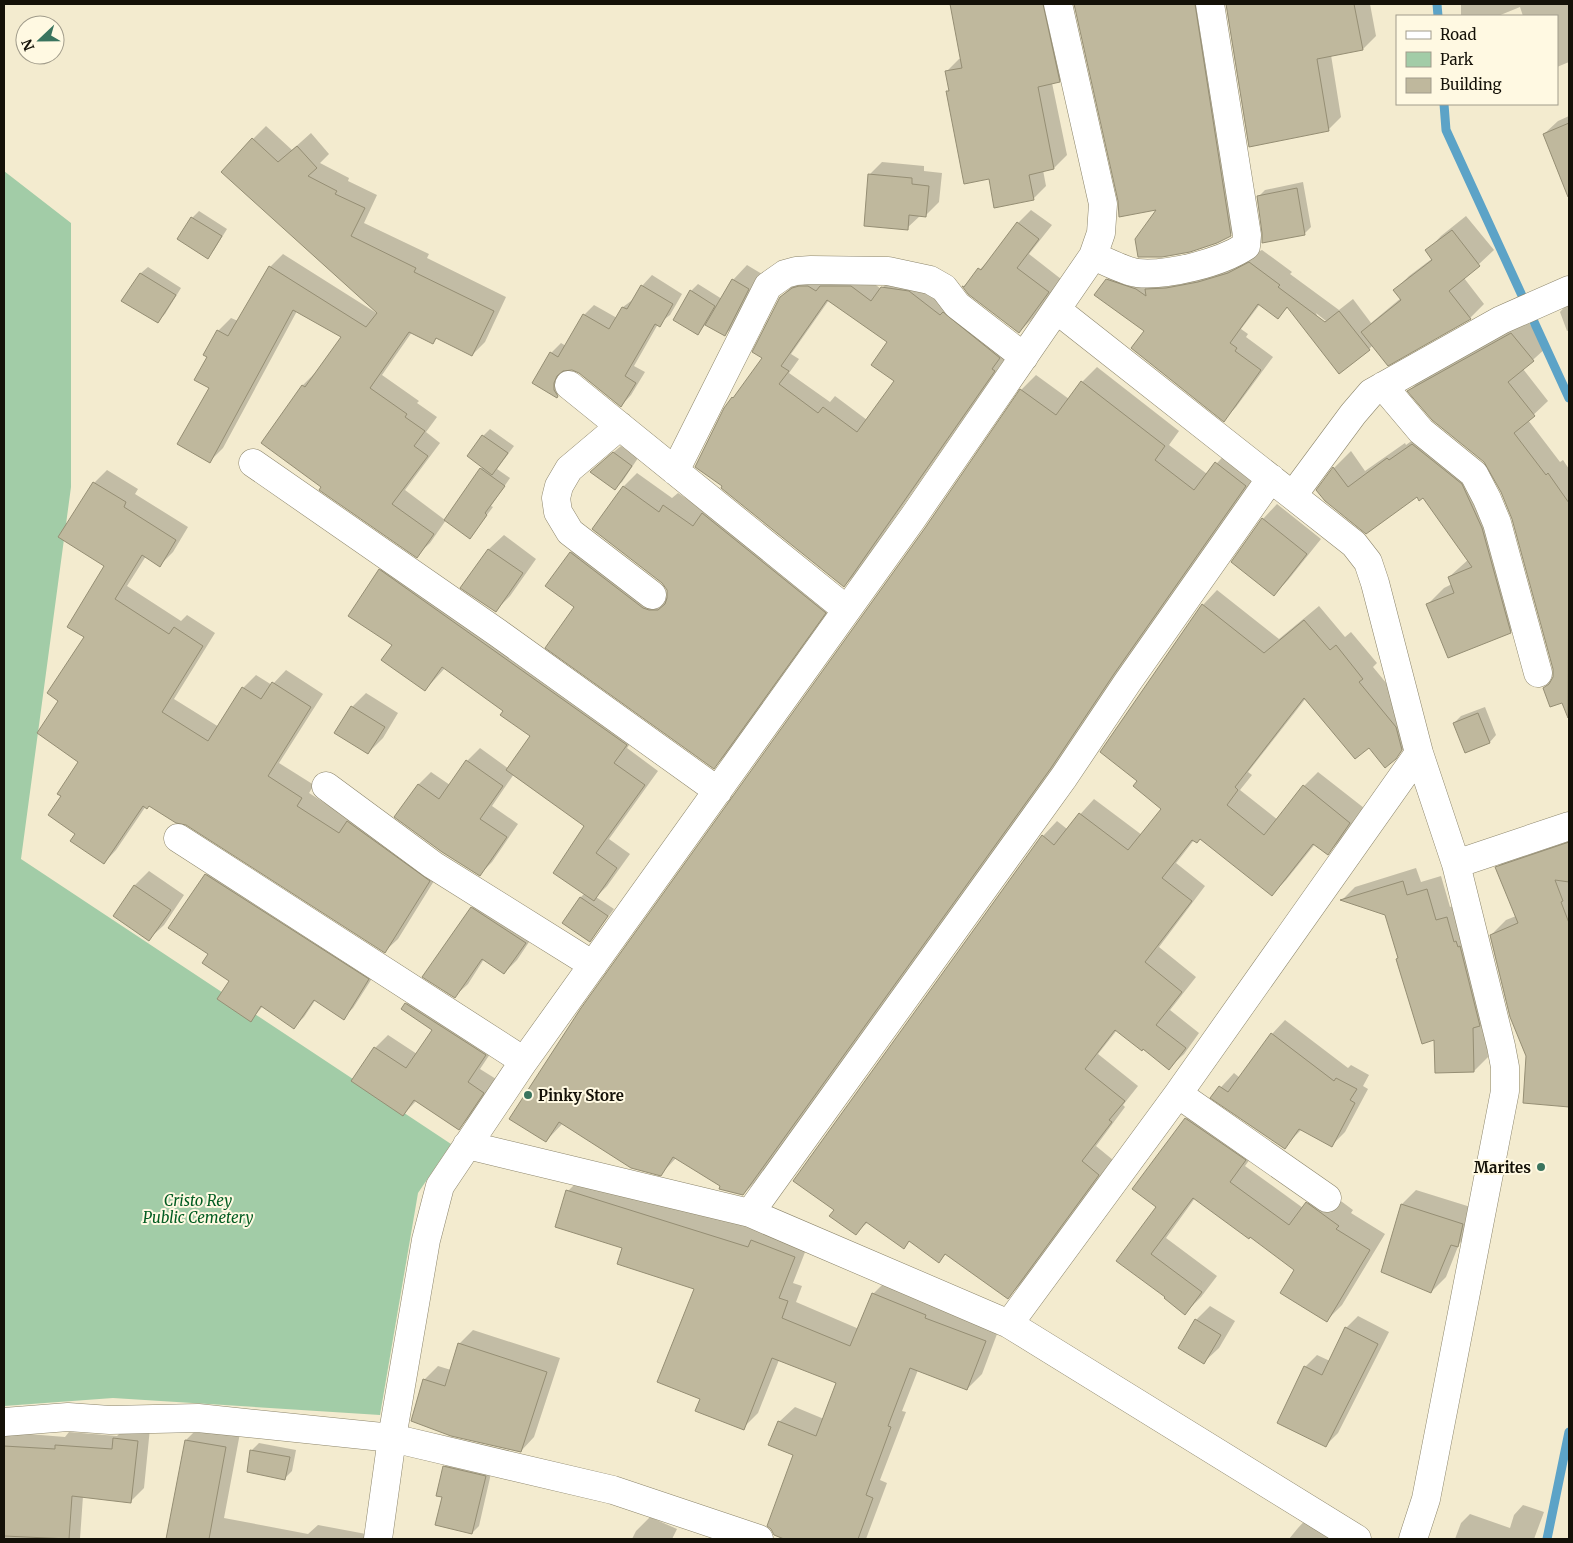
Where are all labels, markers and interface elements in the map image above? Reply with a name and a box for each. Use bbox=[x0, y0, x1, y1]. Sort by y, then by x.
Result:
north arrow bbox=[15, 15, 65, 65]
legend bbox=[1396, 15, 1558, 105]
text: Road bbox=[1440, 25, 1476, 44]
text: N bbox=[18, 36, 38, 53]
text: Park bbox=[1440, 50, 1474, 69]
text: Building bbox=[1440, 75, 1502, 94]
place label: Pinky Store bbox=[538, 1086, 624, 1105]
marker: Pinky Store bbox=[522, 1089, 534, 1101]
place label: Marites bbox=[1474, 1158, 1531, 1177]
marker: Marites bbox=[1535, 1161, 1547, 1173]
park label: Cristo Rey Public Cemetery bbox=[143, 1191, 253, 1227]

